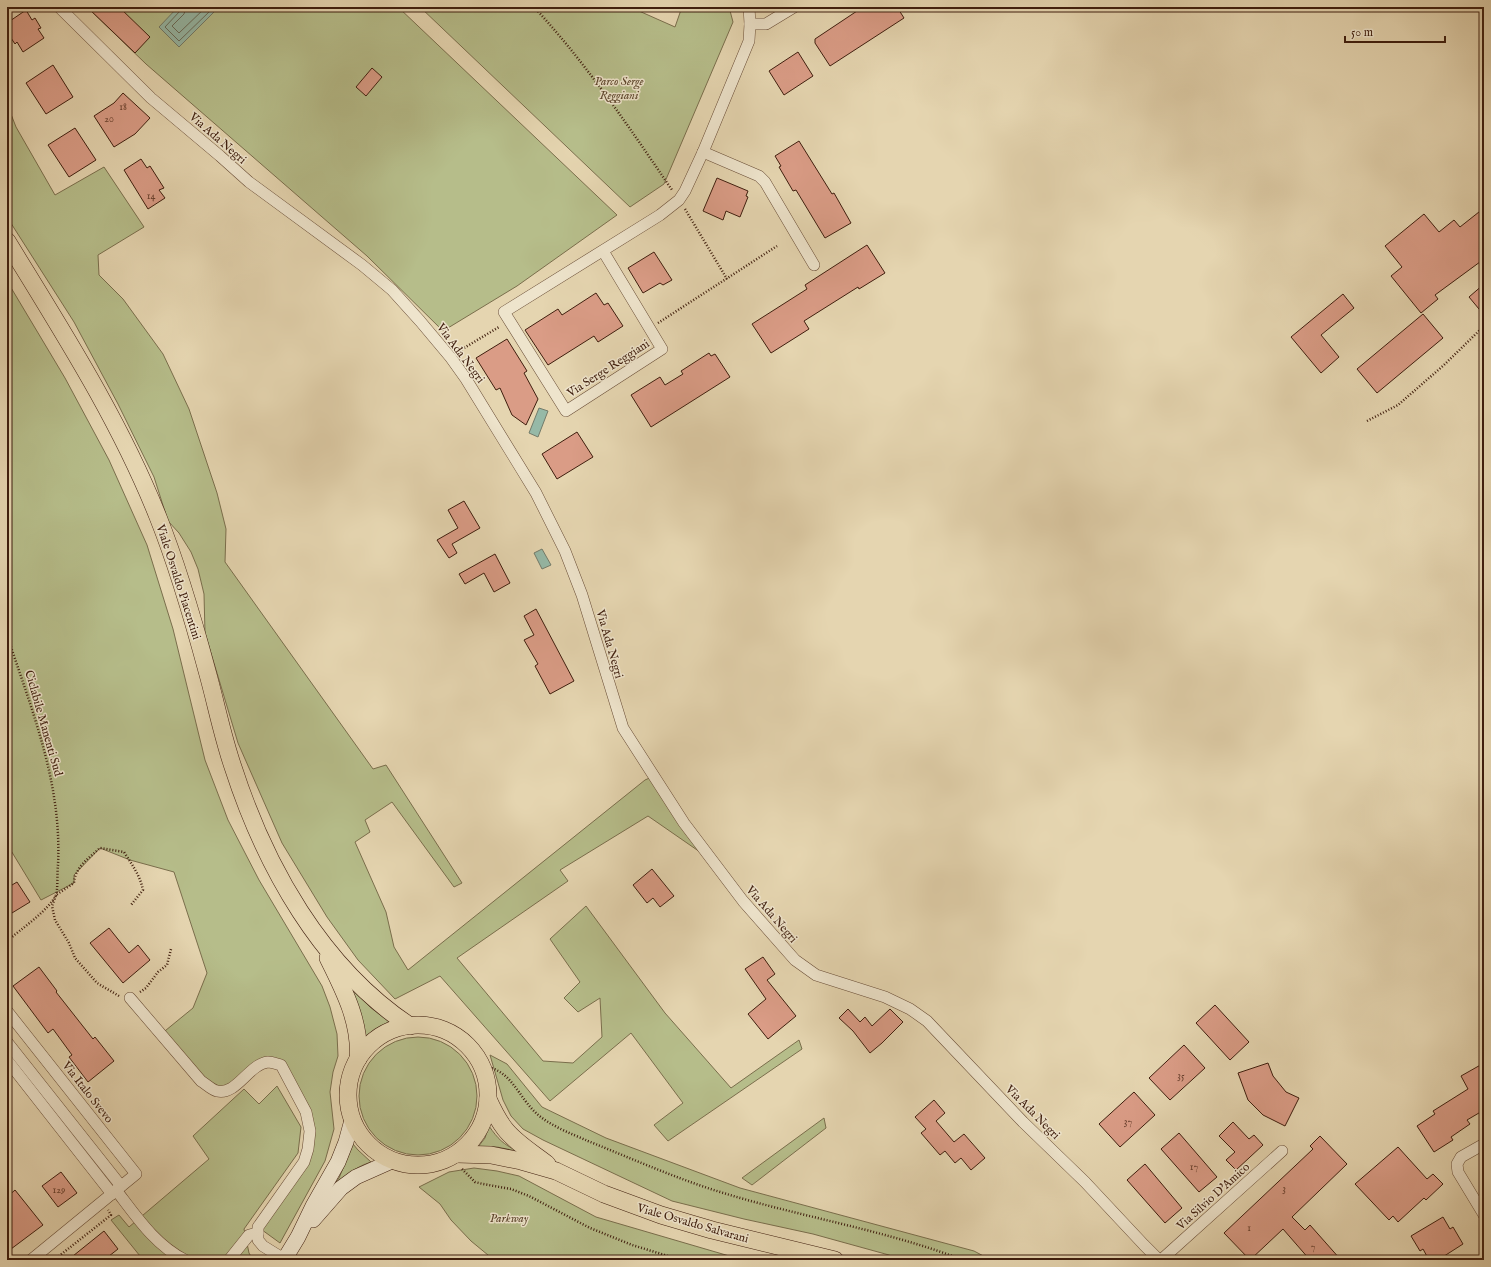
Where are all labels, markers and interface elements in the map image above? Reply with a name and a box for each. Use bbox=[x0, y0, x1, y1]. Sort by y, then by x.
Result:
scale bar bbox=[1345, 18, 1445, 44]
text: 50 m bbox=[1351, 25, 1373, 40]
park label: Parco Serge Reggiani bbox=[594, 74, 644, 104]
house number: 18 bbox=[119, 101, 127, 114]
street label: Via Ada Negri bbox=[185, 109, 249, 167]
house number: 20 bbox=[104, 113, 114, 126]
house number: 14 bbox=[147, 190, 155, 203]
street label: Via Ada Negri bbox=[433, 320, 488, 386]
street label: Via Serge Reggiani bbox=[563, 336, 652, 401]
street label: Viale Osvaldo Piacentini bbox=[153, 522, 204, 642]
street label: Via Ada Negri bbox=[592, 607, 626, 680]
street label: Ciclabile Manenti Sud bbox=[21, 668, 66, 779]
street label: Via Ada Negri bbox=[742, 882, 801, 946]
street label: Via Italo Svevo bbox=[58, 1058, 117, 1127]
house number: 35 bbox=[1177, 1070, 1185, 1083]
street label: Via Ada Negri bbox=[1002, 1081, 1063, 1143]
house number: 37 bbox=[1124, 1116, 1133, 1129]
street label: Via Silvio D'Amico bbox=[1173, 1159, 1253, 1234]
house number: 17 bbox=[1190, 1161, 1199, 1174]
house number: 3 bbox=[1282, 1183, 1286, 1196]
house number: 129 bbox=[53, 1184, 65, 1197]
street label: Viale Osvaldo Salvarani bbox=[635, 1200, 750, 1247]
park label: Parkway bbox=[490, 1211, 529, 1226]
house number: 1 bbox=[1247, 1222, 1251, 1235]
house number: 7 bbox=[1311, 1241, 1316, 1254]

